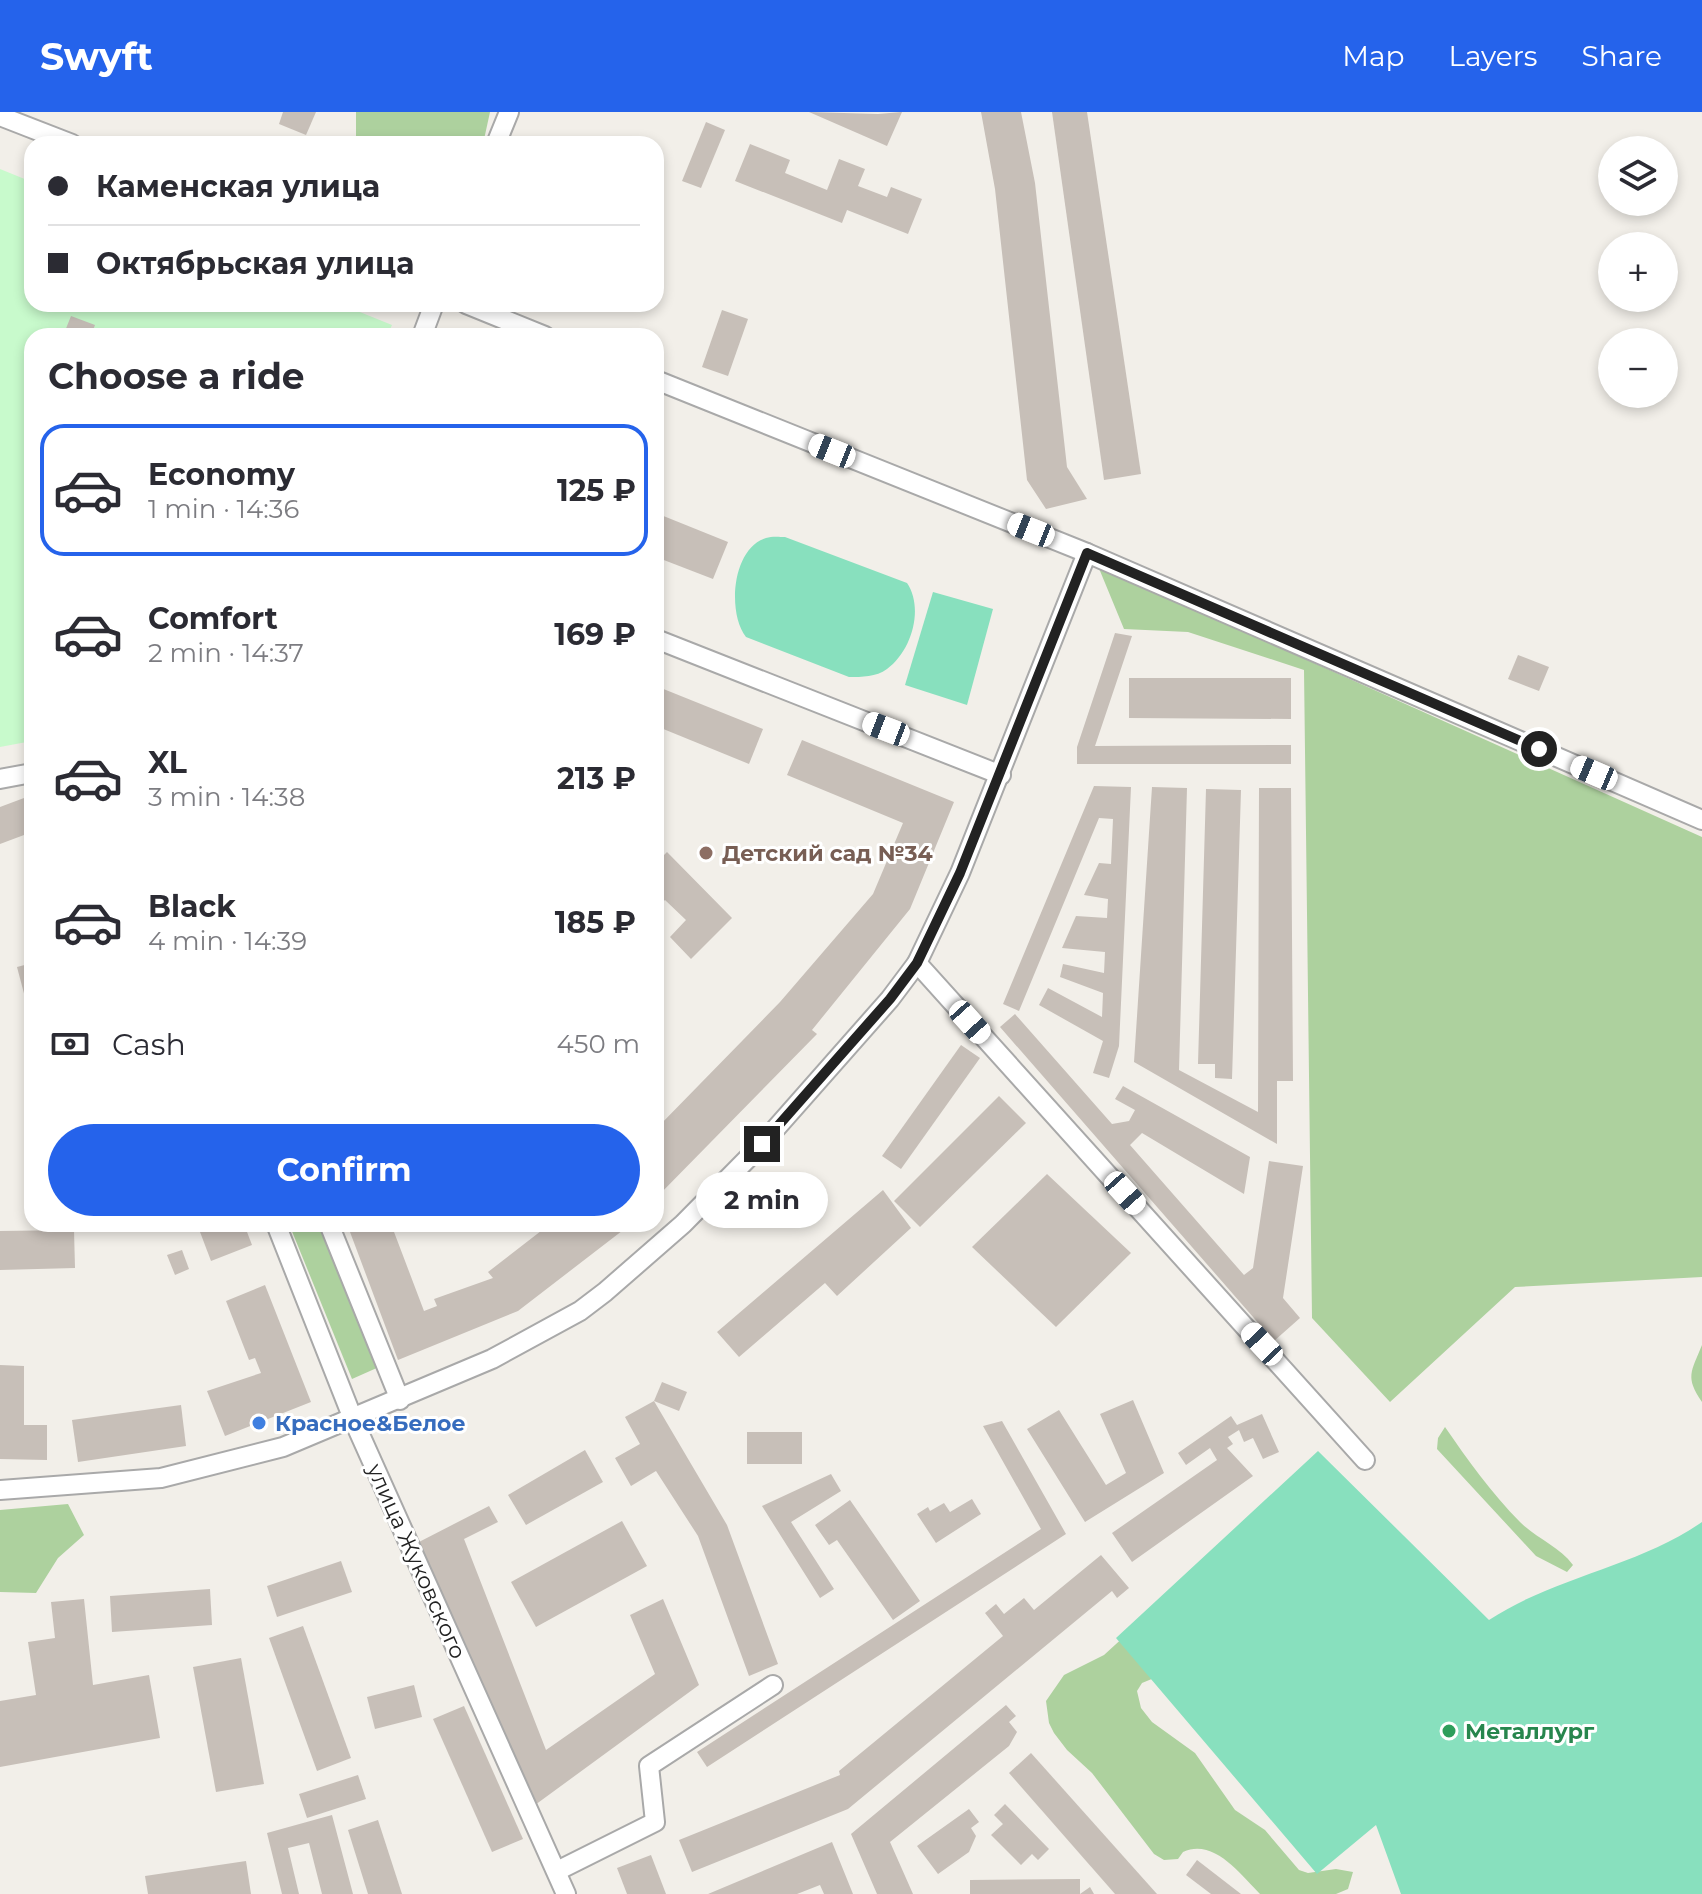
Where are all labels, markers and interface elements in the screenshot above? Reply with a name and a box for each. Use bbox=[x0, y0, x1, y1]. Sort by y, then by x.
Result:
text: Swyft bbox=[40, 33, 153, 80]
text: Map bbox=[1342, 39, 1405, 73]
text: Layers bbox=[1449, 39, 1538, 73]
text: Share bbox=[1582, 39, 1662, 73]
map controls bbox=[1598, 136, 1678, 408]
button: layers bbox=[1598, 136, 1678, 216]
text: Каменская улица bbox=[96, 168, 380, 205]
button: + bbox=[1598, 232, 1678, 312]
text: Октябрьская улица bbox=[96, 245, 414, 282]
button: − bbox=[1598, 328, 1678, 408]
text: Choose a ride bbox=[48, 354, 305, 398]
car bbox=[805, 431, 859, 471]
icon: car bbox=[52, 454, 124, 526]
text: Economy bbox=[148, 456, 295, 493]
text: 125 ₽ bbox=[557, 472, 636, 509]
text: 1 min · 14:36 bbox=[148, 493, 299, 525]
car bbox=[1004, 510, 1058, 550]
icon: car bbox=[52, 598, 124, 670]
text: Comfort bbox=[148, 600, 278, 637]
text: 169 ₽ bbox=[554, 616, 636, 653]
text: 2 min · 14:37 bbox=[148, 637, 304, 669]
car bbox=[859, 709, 913, 749]
route start bbox=[1521, 731, 1557, 767]
icon: car bbox=[52, 742, 124, 814]
text: XL bbox=[148, 744, 187, 781]
car bbox=[1567, 753, 1621, 793]
text: 213 ₽ bbox=[557, 760, 636, 797]
text: 3 min · 14:38 bbox=[148, 781, 305, 813]
place label: Детский сад №34 bbox=[722, 840, 933, 867]
marker: Детский сад №34 bbox=[697, 844, 715, 862]
icon: car bbox=[52, 886, 124, 958]
text: Black bbox=[148, 888, 236, 925]
text: 185 ₽ bbox=[555, 904, 636, 941]
text: 4 min · 14:39 bbox=[148, 925, 307, 957]
car bbox=[945, 996, 995, 1048]
icon: cash bbox=[48, 1022, 92, 1066]
text: Cash bbox=[112, 1026, 186, 1063]
text: 450 m bbox=[557, 1028, 640, 1060]
button: Confirm bbox=[48, 1124, 640, 1216]
route end bbox=[744, 1126, 780, 1162]
car bbox=[1100, 1167, 1150, 1219]
callout: 2 min bbox=[696, 1172, 828, 1228]
text: 2 min bbox=[724, 1184, 800, 1216]
car bbox=[1237, 1318, 1287, 1370]
place label: Красное&Белое bbox=[275, 1410, 466, 1437]
marker: Красное&Белое bbox=[250, 1414, 268, 1432]
street label: улица Жуковского bbox=[361, 1458, 472, 1663]
place label: Металлург bbox=[1465, 1718, 1595, 1745]
marker: Металлург bbox=[1440, 1722, 1458, 1740]

